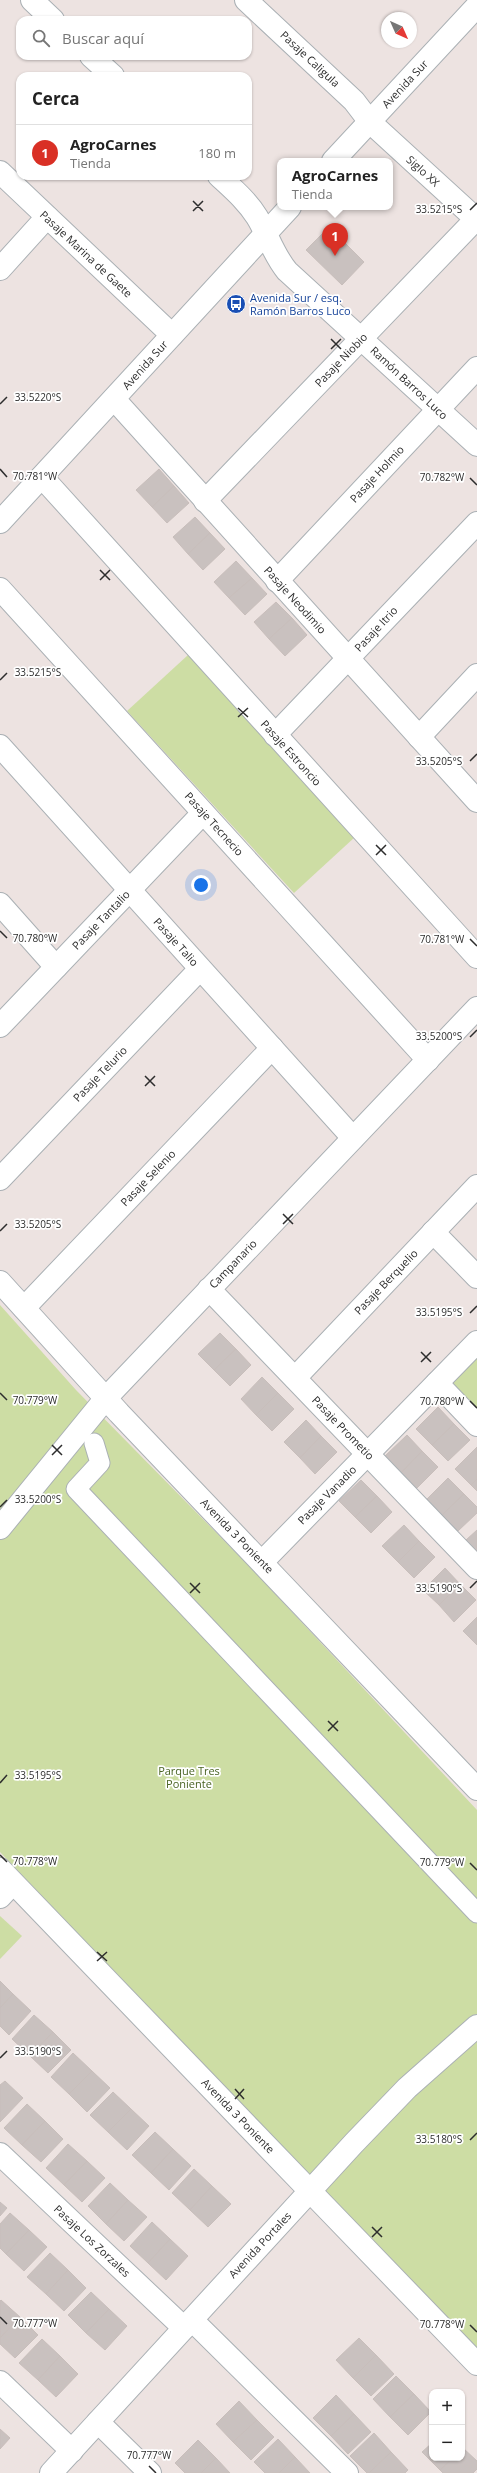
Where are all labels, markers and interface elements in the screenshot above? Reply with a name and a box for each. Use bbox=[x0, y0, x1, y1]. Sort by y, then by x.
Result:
north arrow bbox=[381, 12, 417, 48]
search box bbox=[16, 16, 252, 60]
icon: search bbox=[30, 27, 52, 49]
street label: Pasaje Caligula bbox=[277, 27, 343, 90]
text: Buscar aquí bbox=[62, 28, 144, 48]
street label: Avenida Sur bbox=[378, 56, 431, 111]
text: Cerca bbox=[32, 87, 80, 110]
text: AgroCarnes bbox=[70, 134, 157, 154]
text: 1 bbox=[41, 144, 49, 162]
text: 180 m bbox=[198, 144, 236, 162]
street label: Siglo XX bbox=[404, 152, 444, 190]
text: Tienda bbox=[70, 154, 111, 172]
popup bbox=[277, 158, 393, 210]
text: AgroCarnes bbox=[292, 165, 378, 185]
text: Tienda bbox=[292, 185, 333, 203]
text: 33.5215°S bbox=[416, 202, 462, 216]
street label: Pasaje Marina de Gaete bbox=[37, 207, 136, 300]
pin: 1 bbox=[322, 223, 348, 256]
place label: Avenida Sur / esq. Ramón Barros Luco bbox=[250, 290, 351, 318]
bus stop icon: Avenida Sur / esq. Ramón Barros Luco bbox=[225, 293, 247, 315]
street label: Pasaje Niobio bbox=[311, 329, 371, 390]
street label: Avenida Sur bbox=[119, 337, 171, 392]
street label: Ramón Barros Luco bbox=[367, 343, 452, 423]
text: 33.5220°S bbox=[15, 390, 61, 404]
street label: Pasaje Holmio bbox=[346, 442, 407, 505]
text: 70.781°W bbox=[13, 469, 58, 483]
text: 70.782°W bbox=[420, 470, 465, 484]
street label: Pasaje Neodimio bbox=[261, 563, 330, 637]
street label: Pasaje Itrio bbox=[351, 603, 401, 655]
text: 33.5215°S bbox=[15, 665, 61, 679]
street label: Pasaje Estroncio bbox=[258, 717, 325, 789]
text: 33.5205°S bbox=[416, 754, 462, 768]
street label: Pasaje Tecnecio bbox=[182, 789, 247, 859]
your location bbox=[191, 875, 211, 895]
street label: Pasaje Tantalio bbox=[68, 886, 133, 953]
street label: Pasaje Talio bbox=[151, 914, 202, 969]
text: 70.780°W bbox=[13, 931, 58, 945]
text: 70.781°W bbox=[420, 932, 465, 946]
text: 33.5200°S bbox=[416, 1029, 462, 1043]
street label: Pasaje Telurio bbox=[69, 1042, 130, 1105]
street label: Pasaje Selenio bbox=[117, 1146, 179, 1209]
text: 33.5205°S bbox=[15, 1217, 61, 1231]
street label: Campanario bbox=[205, 1236, 260, 1291]
street label: Pasaje Berquelio bbox=[351, 1245, 421, 1318]
text: 33.5195°S bbox=[416, 1305, 462, 1319]
street label: Pasaje Prometio bbox=[309, 1392, 378, 1463]
text: 70.779°W bbox=[13, 1393, 58, 1407]
text: 70.780°W bbox=[420, 1394, 465, 1408]
street label: Pasaje Vanadio bbox=[294, 1462, 360, 1527]
text: 33.5200°S bbox=[15, 1492, 61, 1506]
street label: Avenida 3 Poniente bbox=[198, 1495, 277, 1576]
text: 33.5190°S bbox=[416, 1581, 462, 1595]
park label: Parque Tres Poniente bbox=[158, 1763, 220, 1791]
text: 33.5195°S bbox=[15, 1768, 61, 1782]
text: 70.778°W bbox=[13, 1854, 58, 1868]
text: 70.779°W bbox=[420, 1855, 465, 1869]
text: 33.5190°S bbox=[15, 2044, 61, 2058]
street label: Avenida 3 Poniente bbox=[199, 2075, 278, 2156]
text: 33.5180°S bbox=[416, 2132, 462, 2146]
street label: Pasaje Los Zorzales bbox=[51, 2201, 134, 2280]
street label: Avenida Portales bbox=[225, 2208, 294, 2281]
text: 70.777°W bbox=[13, 2316, 58, 2330]
text: 70.778°W bbox=[420, 2317, 465, 2331]
map controls bbox=[429, 2389, 465, 2461]
button: + bbox=[429, 2389, 465, 2425]
button: − bbox=[429, 2425, 465, 2461]
text: 70.777°W bbox=[127, 2448, 172, 2462]

